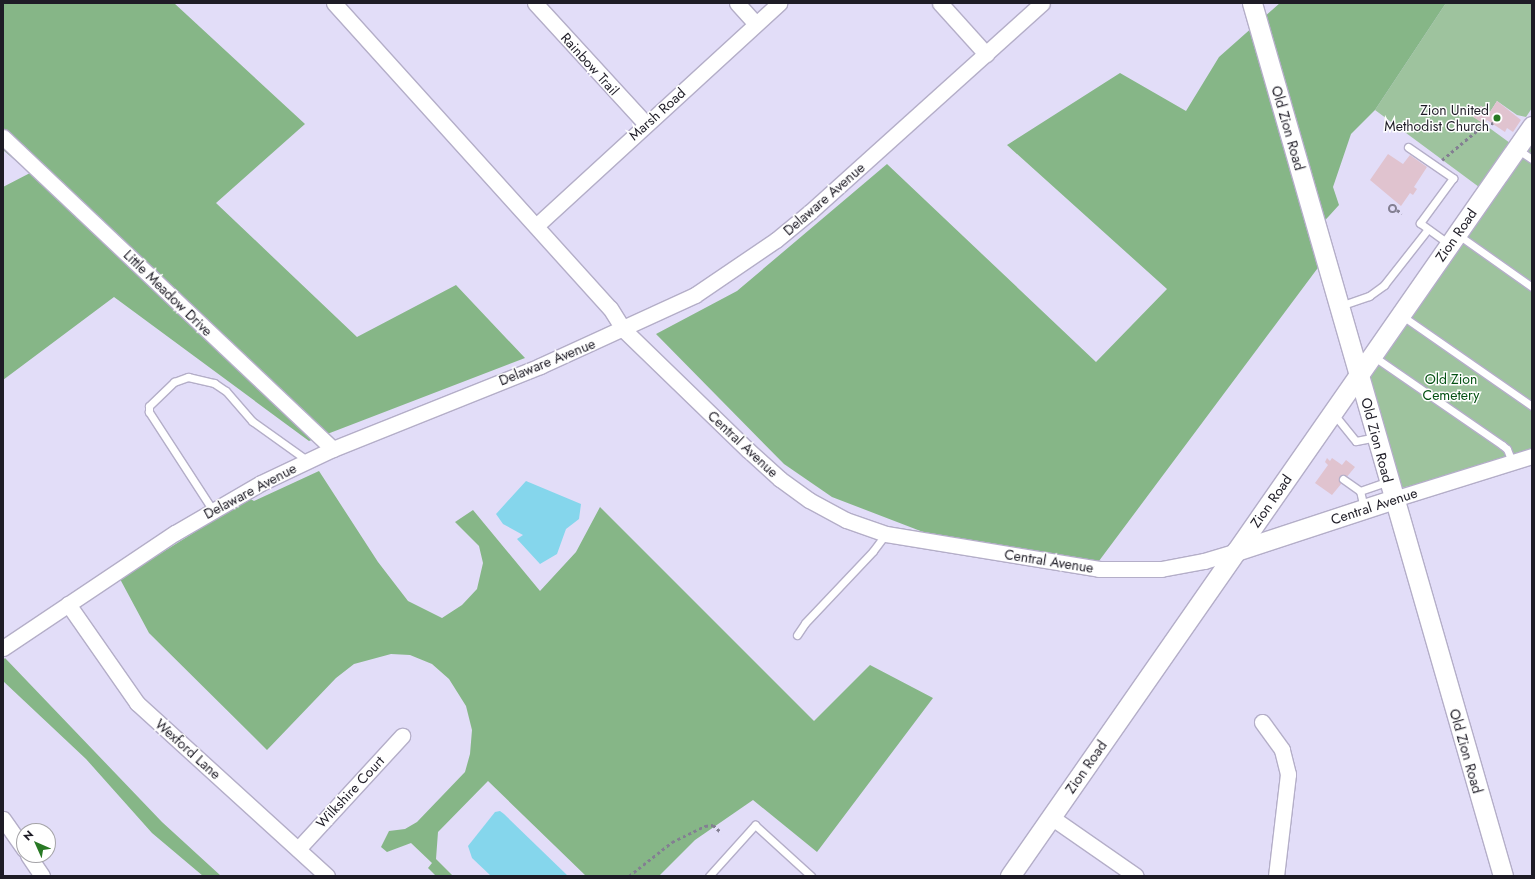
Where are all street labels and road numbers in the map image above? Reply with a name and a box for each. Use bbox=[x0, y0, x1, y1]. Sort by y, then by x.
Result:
street label: Rainbow Trail bbox=[557, 29, 623, 99]
street label: Marsh Road bbox=[625, 84, 689, 144]
street label: Old Zion Road bbox=[1268, 84, 1308, 172]
street label: Delaware Avenue bbox=[780, 159, 868, 239]
street label: Zion Road bbox=[1432, 205, 1480, 265]
street label: Little Meadow Drive bbox=[120, 246, 216, 340]
street label: Delaware Avenue bbox=[496, 335, 598, 389]
street label: Old Zion Road bbox=[1358, 396, 1396, 484]
street label: Central Avenue bbox=[704, 407, 782, 481]
street label: Delaware Avenue bbox=[201, 460, 299, 522]
street label: Zion Road bbox=[1247, 471, 1295, 531]
street label: Central Avenue bbox=[1329, 484, 1419, 528]
street label: Central Avenue bbox=[1003, 546, 1095, 576]
street label: Old Zion Road bbox=[1446, 707, 1486, 795]
street label: Wexford Lane bbox=[152, 715, 224, 783]
street label: Zion Road bbox=[1062, 737, 1110, 797]
street label: Wilkshire Court bbox=[312, 753, 388, 831]

